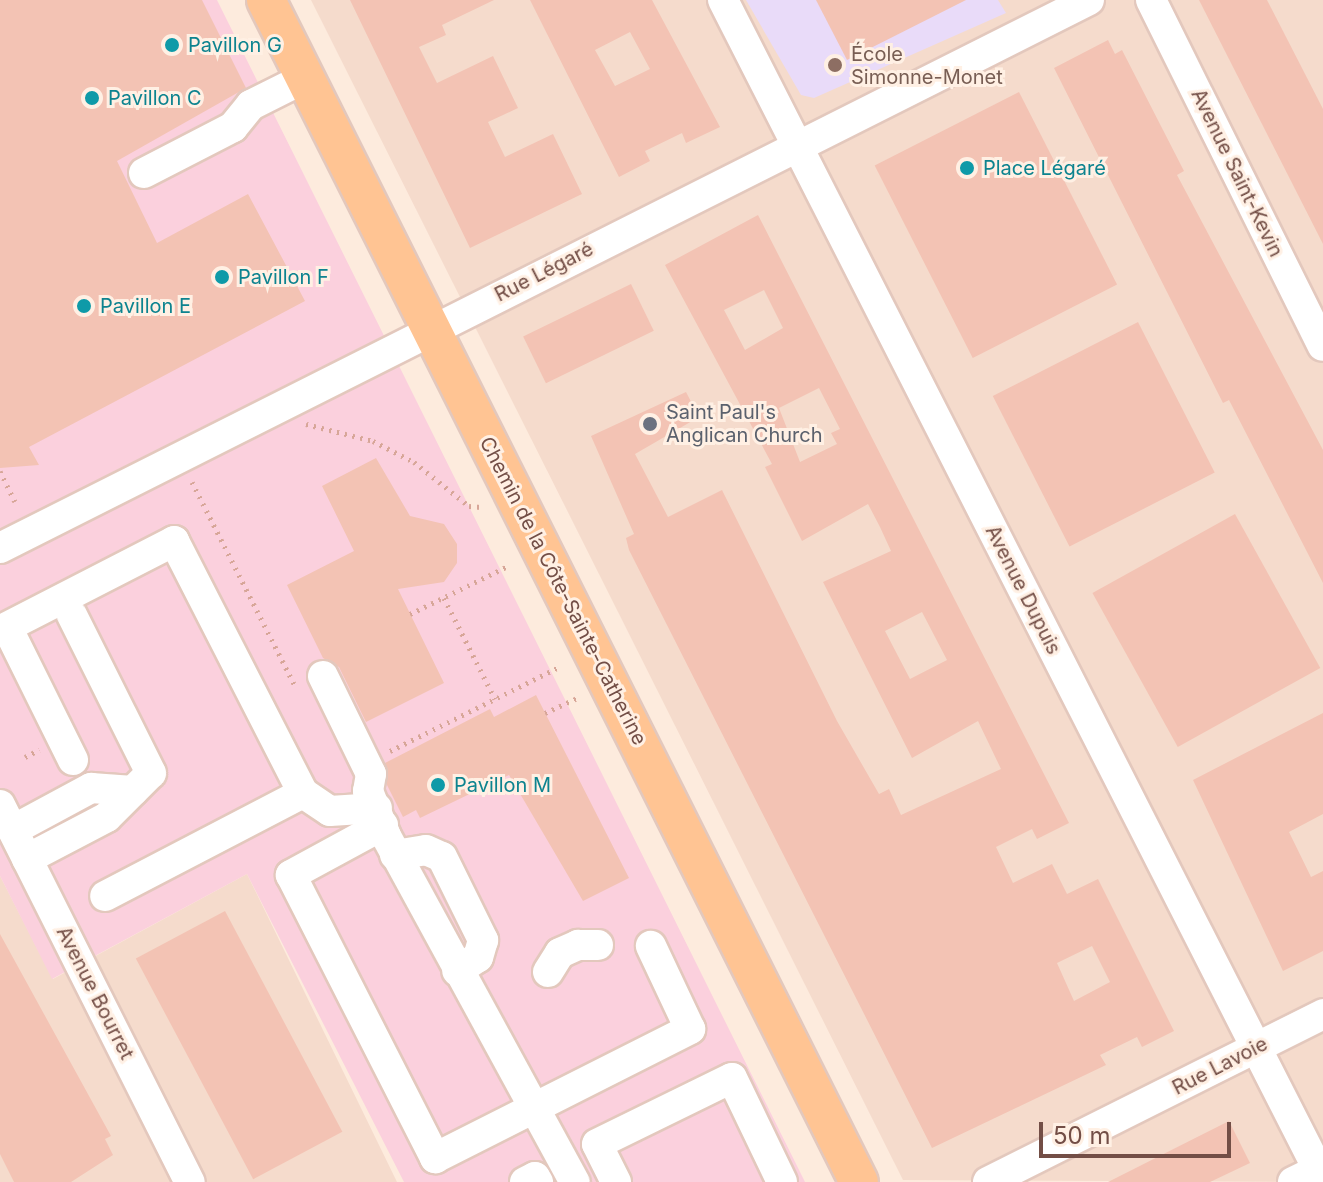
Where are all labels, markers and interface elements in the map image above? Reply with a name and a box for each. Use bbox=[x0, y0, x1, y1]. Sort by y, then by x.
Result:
place label: Pavillon G bbox=[188, 33, 282, 57]
marker: Pavillon G bbox=[163, 36, 181, 54]
place label: École Simonne-Monet bbox=[851, 42, 1003, 89]
marker: École Simonne-Monet bbox=[826, 56, 844, 74]
street label: Avenue Saint-Kevin bbox=[1186, 85, 1288, 261]
place label: Pavillon C bbox=[108, 86, 202, 110]
marker: Pavillon C bbox=[83, 89, 101, 107]
place label: Place Légaré bbox=[983, 156, 1106, 180]
marker: Place Légaré bbox=[958, 159, 976, 177]
street label: Rue Légaré bbox=[491, 237, 597, 307]
place label: Pavillon F bbox=[238, 265, 329, 289]
marker: Pavillon F bbox=[213, 268, 231, 286]
place label: Pavillon E bbox=[100, 294, 191, 318]
marker: Pavillon E bbox=[75, 297, 93, 315]
place label: Saint Paul's Anglican Church bbox=[666, 400, 823, 447]
marker: Saint Paul's Anglican Church bbox=[641, 415, 659, 433]
street label: Chemin de la Côte-Sainte-Catherine bbox=[474, 433, 652, 749]
street label: Avenue Dupuis bbox=[980, 521, 1066, 659]
place label: Pavillon M bbox=[454, 773, 551, 797]
marker: Pavillon M bbox=[429, 776, 447, 794]
street label: Avenue Bourret bbox=[51, 922, 139, 1064]
street label: Rue Lavoie bbox=[1168, 1032, 1272, 1100]
scale bar bbox=[1043, 1106, 1235, 1156]
text: 50 m bbox=[1053, 1121, 1111, 1150]

